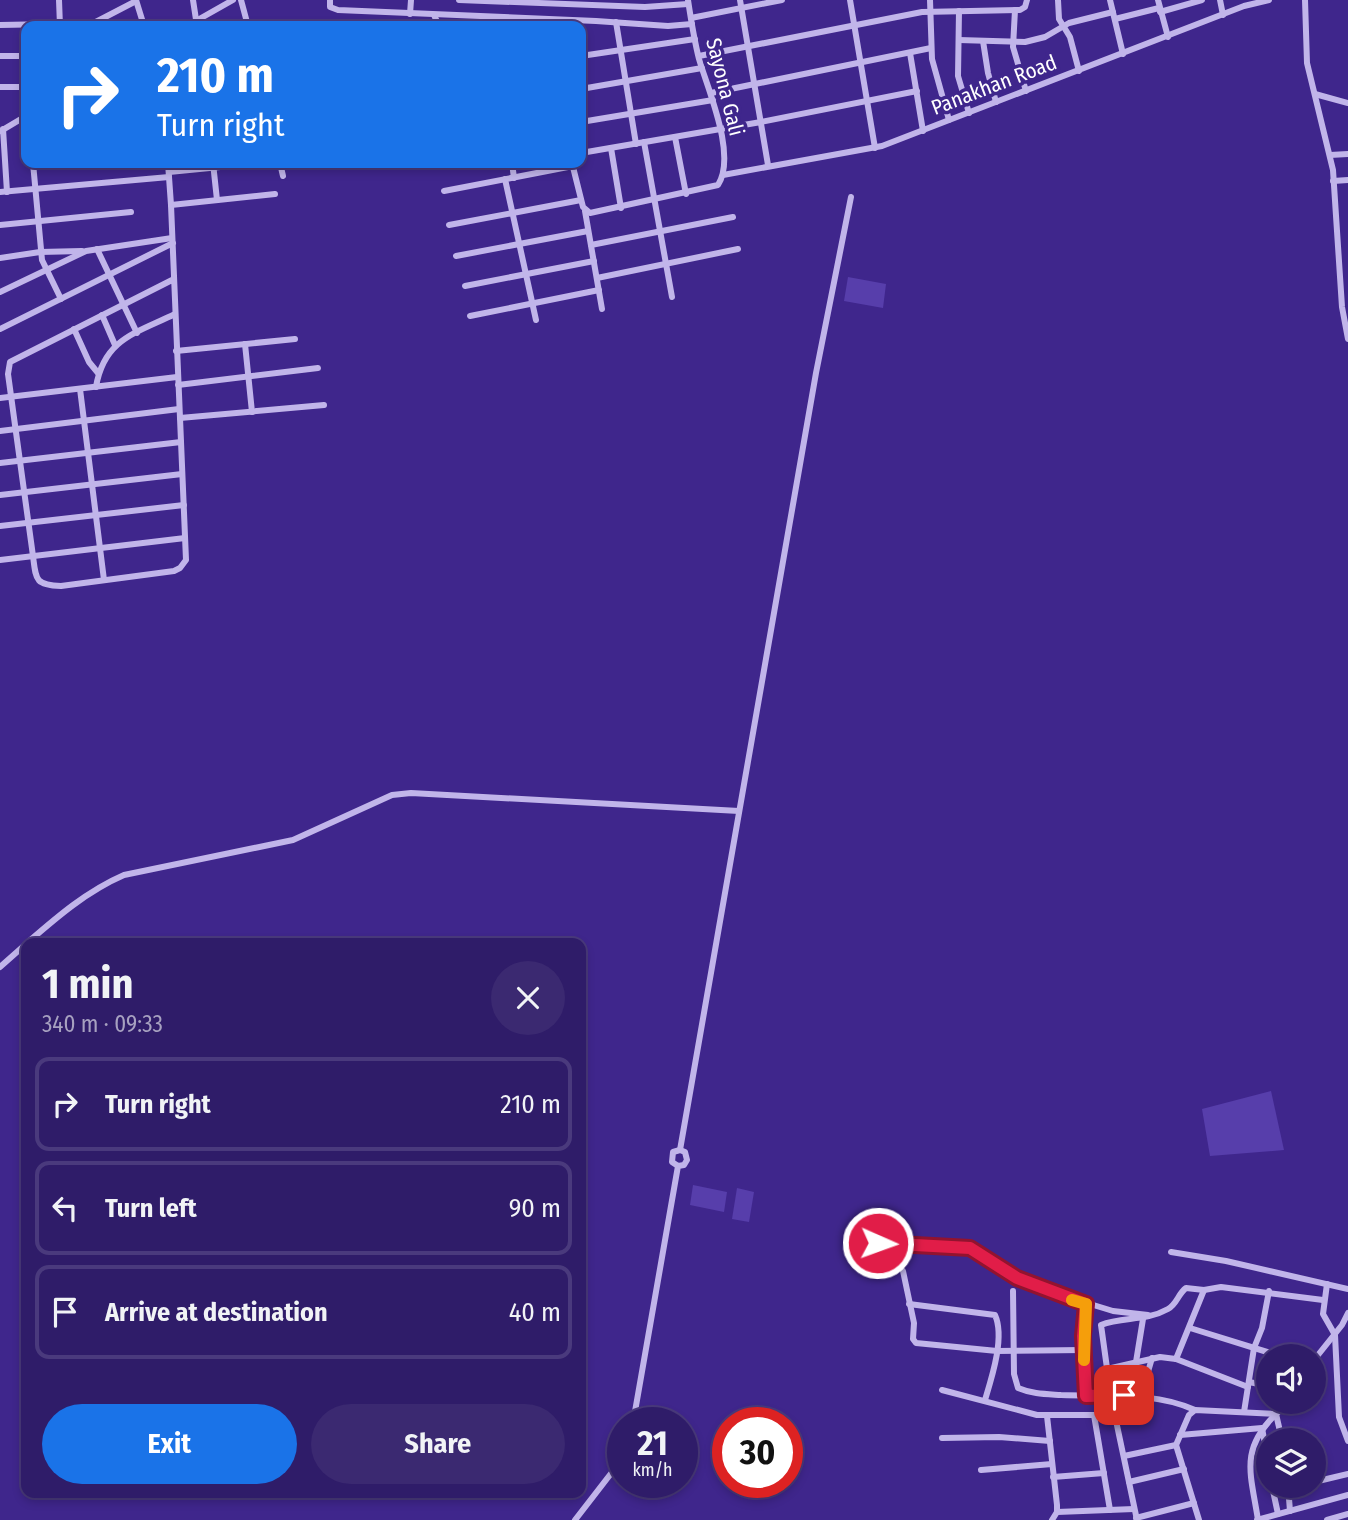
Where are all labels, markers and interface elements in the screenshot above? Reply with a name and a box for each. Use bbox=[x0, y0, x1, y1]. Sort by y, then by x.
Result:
street label: Sayona Gali bbox=[700, 35, 750, 139]
text: 210 m bbox=[157, 46, 274, 105]
icon: right bbox=[42, 49, 133, 140]
street label: Panakhan Road bbox=[928, 49, 1060, 121]
text: Turn right bbox=[157, 106, 284, 144]
text: 1 min bbox=[42, 959, 133, 1009]
button: close bbox=[491, 961, 565, 1035]
text: 340 m · 09:33 bbox=[42, 1010, 163, 1038]
icon: right bbox=[46, 1085, 84, 1123]
text: Turn right bbox=[105, 1089, 211, 1120]
text: 210 m bbox=[500, 1089, 561, 1120]
icon: left bbox=[46, 1189, 84, 1227]
text: Turn left bbox=[105, 1193, 197, 1224]
text: 90 m bbox=[509, 1193, 561, 1224]
position arrow bbox=[841, 1206, 915, 1280]
icon: arrive bbox=[46, 1293, 84, 1331]
text: Arrive at destination bbox=[105, 1297, 328, 1328]
text: 40 m bbox=[509, 1297, 561, 1328]
map controls bbox=[1256, 1344, 1326, 1498]
button: sound bbox=[1256, 1344, 1326, 1414]
pin bbox=[1094, 1365, 1154, 1425]
icon: arrive bbox=[1105, 1376, 1143, 1414]
button: Exit bbox=[42, 1404, 297, 1484]
button: Share bbox=[311, 1404, 565, 1484]
speed limit sign: 30 bbox=[712, 1407, 803, 1498]
text: 21 bbox=[637, 1422, 668, 1464]
button: layers bbox=[1256, 1428, 1326, 1498]
text: km/h bbox=[632, 1459, 673, 1481]

